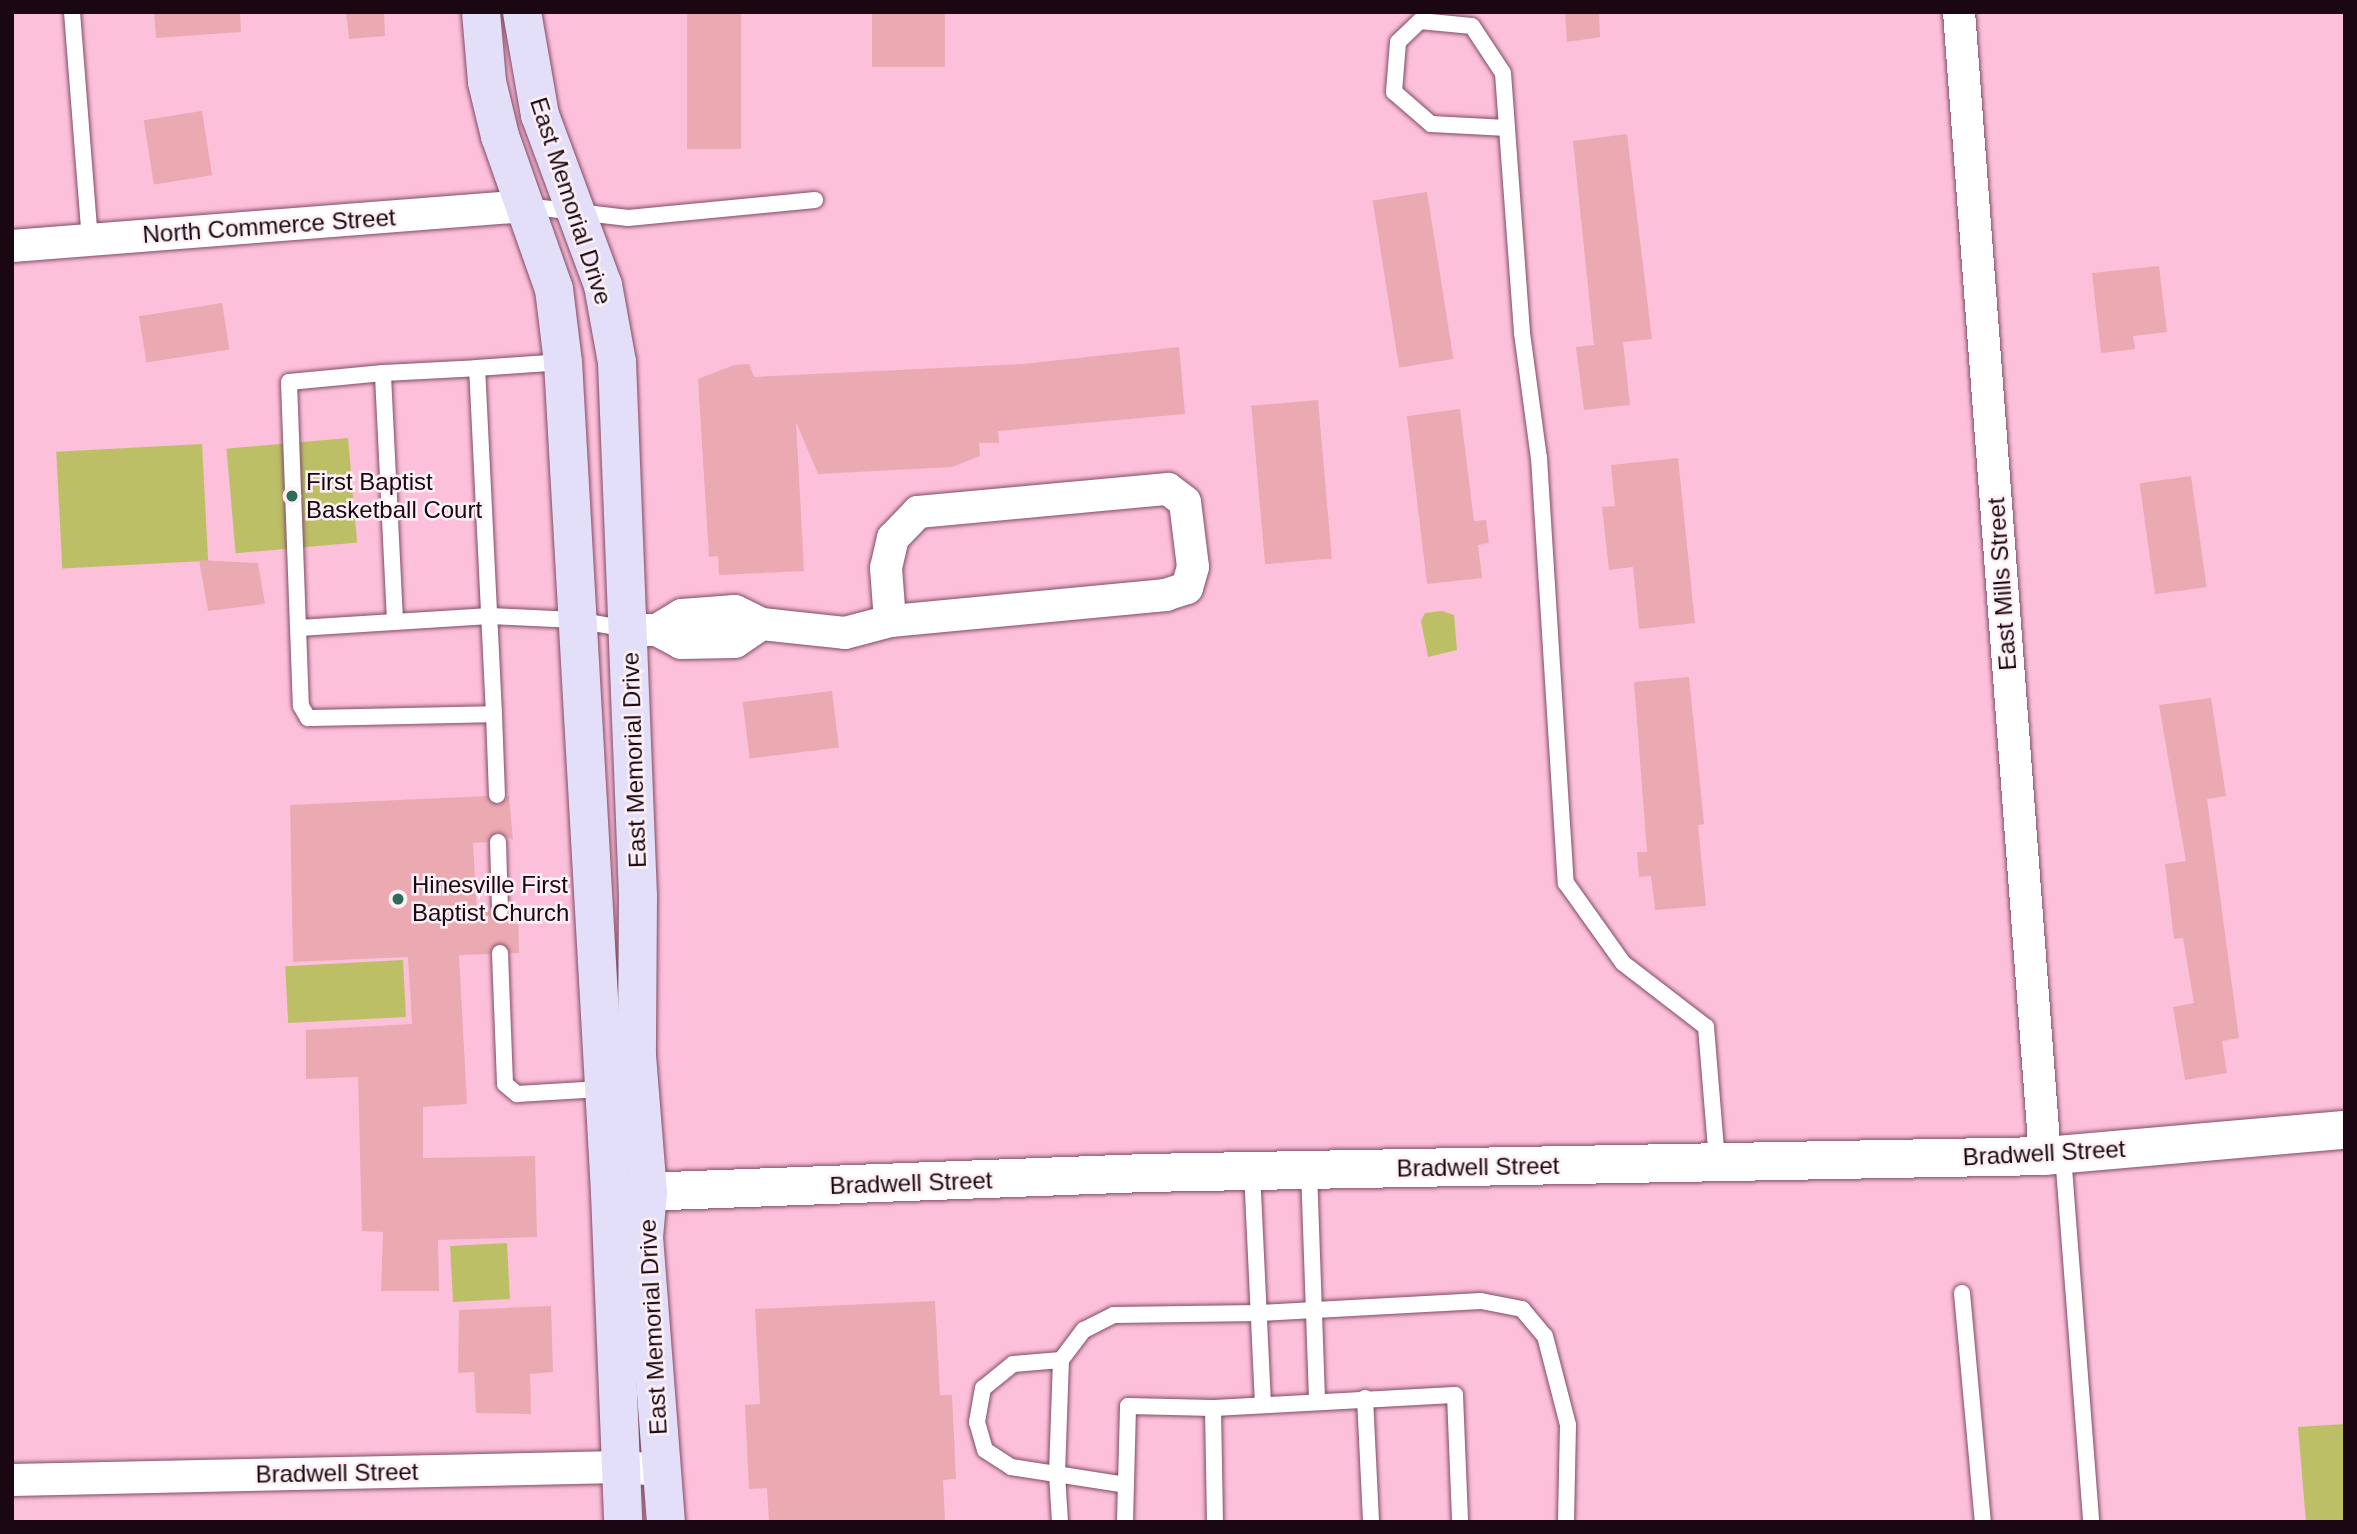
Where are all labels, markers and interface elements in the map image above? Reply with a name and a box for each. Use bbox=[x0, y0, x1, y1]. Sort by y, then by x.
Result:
street label: East Memorial Drive bbox=[524, 94, 618, 308]
street label: North Commerce Street bbox=[142, 203, 396, 249]
place label: First Baptist Basketball Court bbox=[306, 468, 482, 524]
marker: First Baptist Basketball Court bbox=[284, 488, 300, 504]
street label: East Mills Street bbox=[1982, 497, 2022, 671]
street label: East Memorial Drive bbox=[616, 652, 652, 868]
place label: Hinesville First Baptist Church bbox=[412, 871, 569, 927]
marker: Hinesville First Baptist Church bbox=[390, 891, 406, 907]
street label: Bradwell Street bbox=[1962, 1134, 2126, 1172]
street label: Bradwell Street bbox=[1396, 1151, 1560, 1183]
street label: Bradwell Street bbox=[829, 1166, 993, 1200]
street label: East Memorial Drive bbox=[633, 1218, 673, 1436]
street label: Bradwell Street bbox=[255, 1457, 419, 1489]

